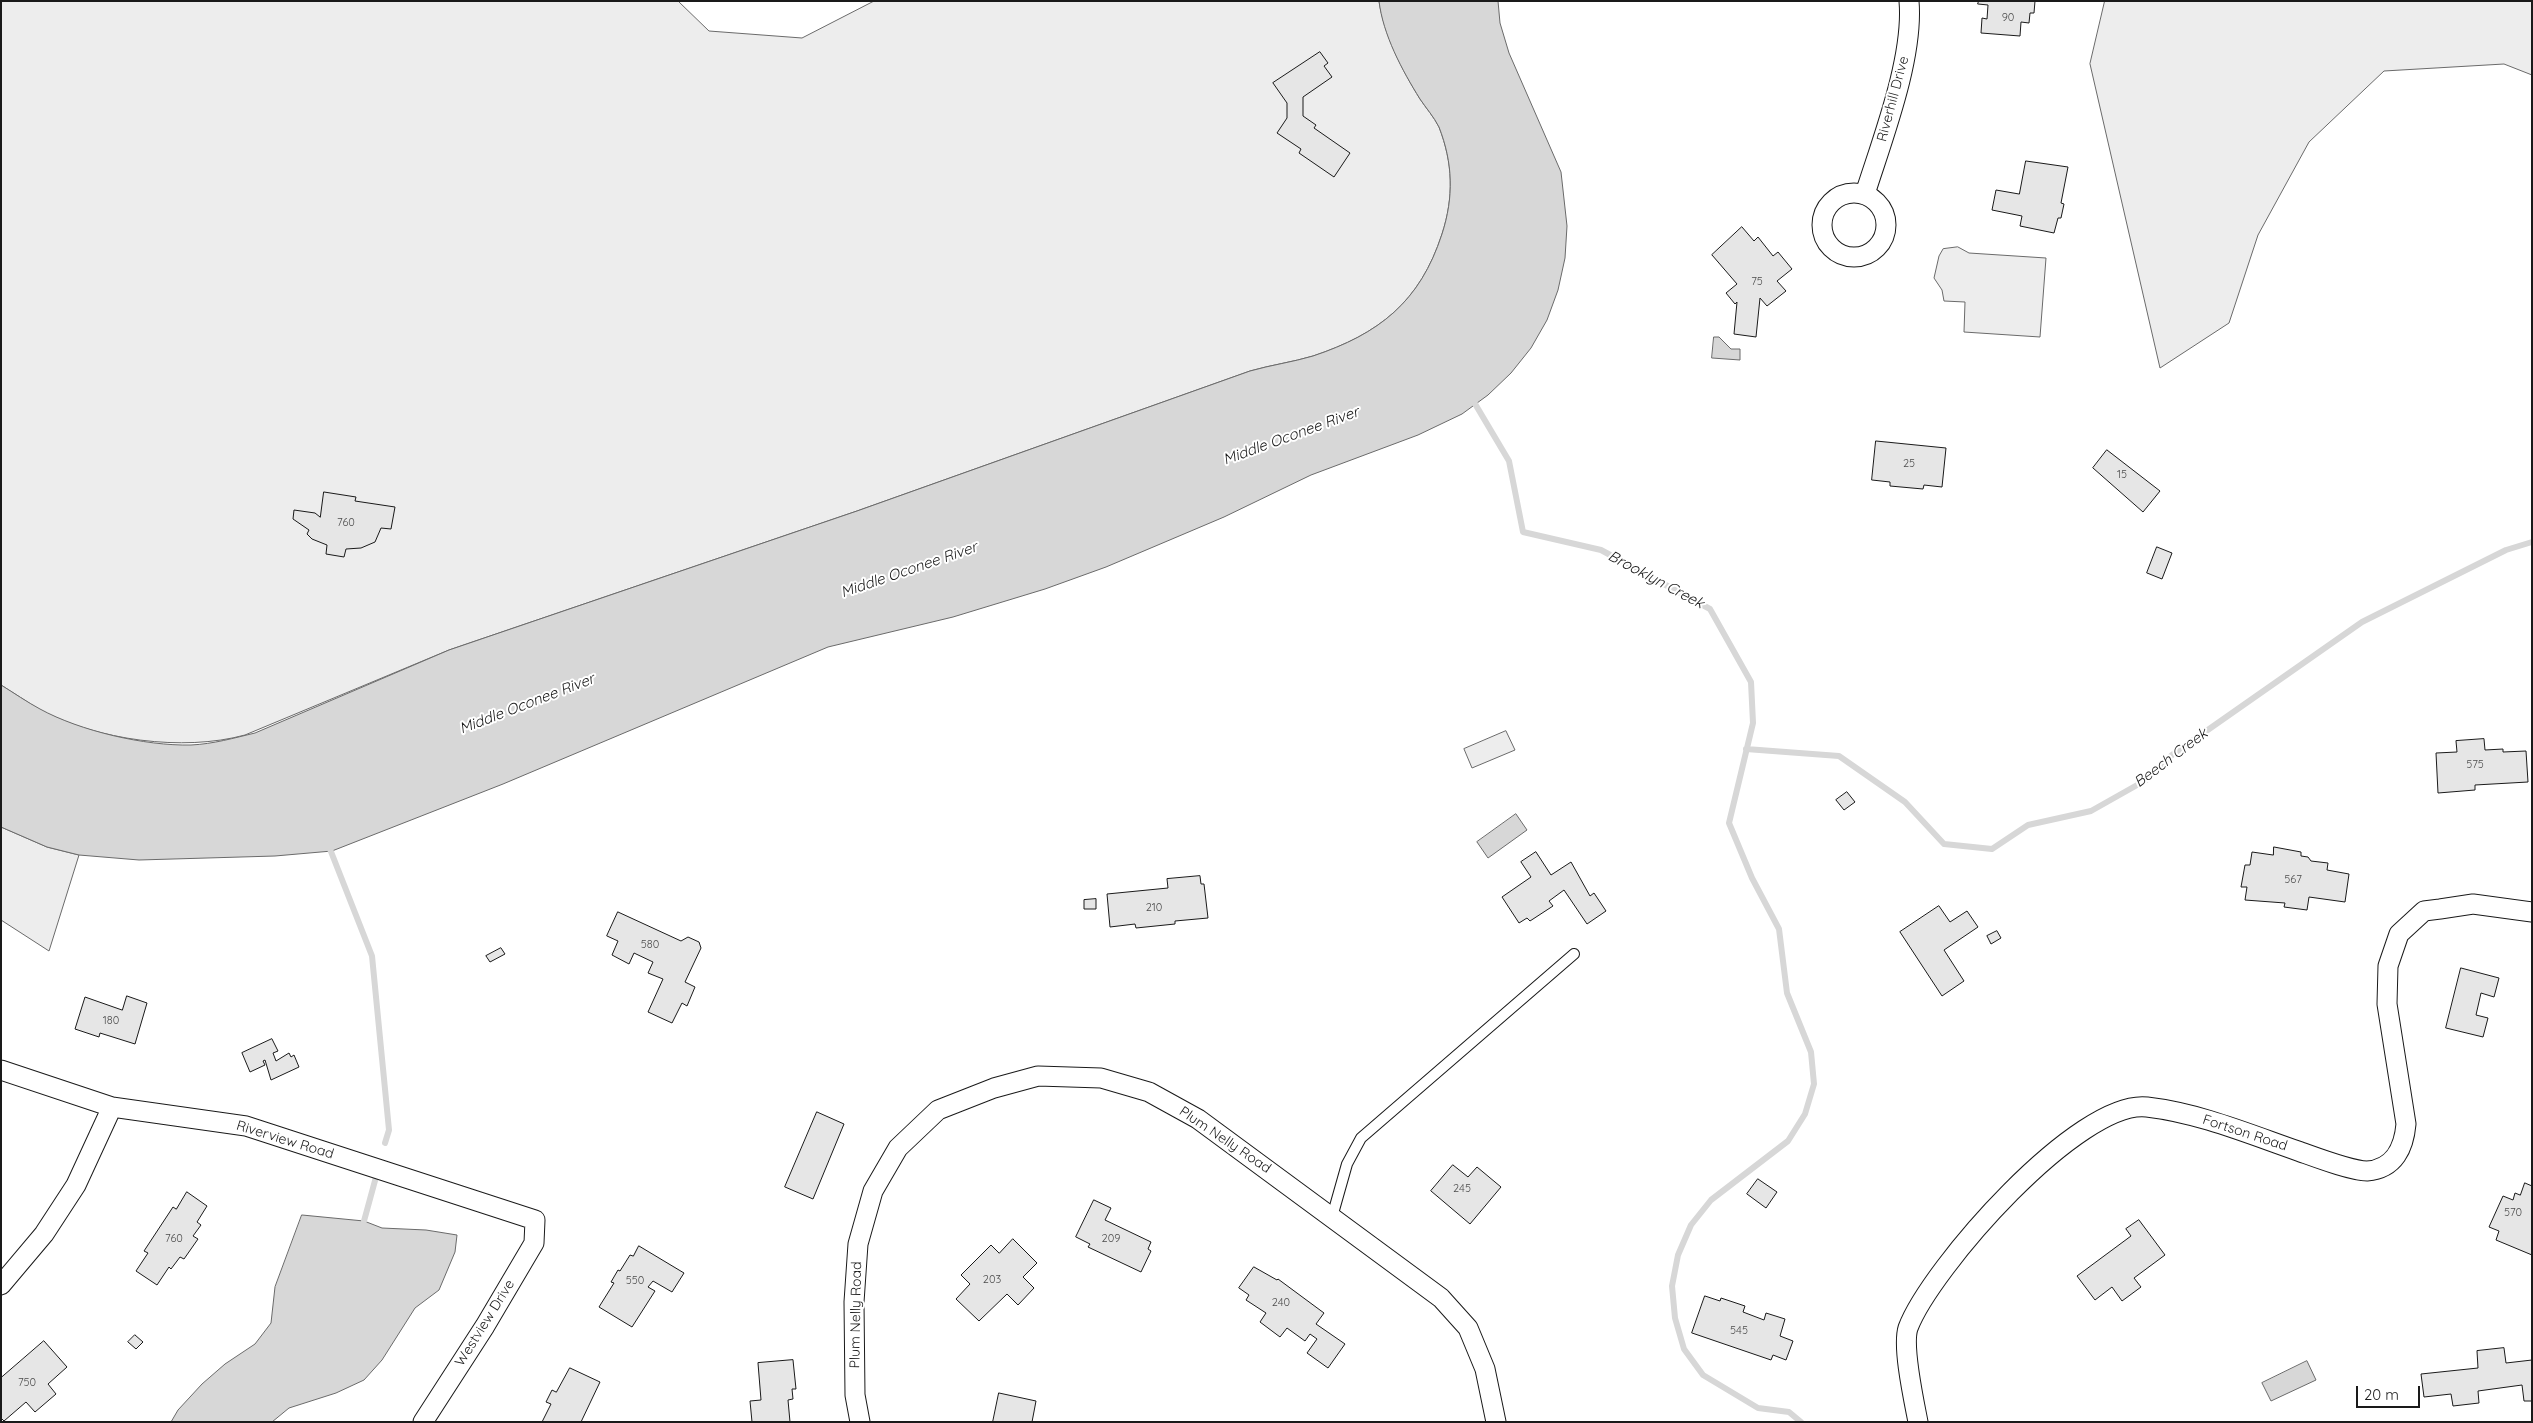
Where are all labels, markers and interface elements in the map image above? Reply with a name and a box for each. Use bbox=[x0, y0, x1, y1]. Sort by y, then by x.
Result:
house number: 90 bbox=[2002, 11, 2014, 25]
street label: Riverhill Drive bbox=[1874, 54, 1912, 144]
house number: 75 bbox=[1751, 275, 1763, 289]
water label: Middle Oconee River bbox=[1221, 403, 1361, 469]
house number: 25 bbox=[1903, 457, 1915, 471]
house number: 15 bbox=[2117, 468, 2127, 482]
house number: 760 bbox=[337, 516, 355, 530]
water label: Middle Oconee River bbox=[838, 538, 980, 602]
water label: Brooklyn Creek bbox=[1605, 547, 1707, 613]
water label: Middle Oconee River bbox=[457, 670, 597, 738]
water label: Beech Creek bbox=[2131, 725, 2211, 791]
house number: 575 bbox=[2466, 758, 2484, 772]
house number: 567 bbox=[2284, 873, 2302, 887]
house number: 210 bbox=[1146, 901, 1162, 915]
house number: 580 bbox=[641, 938, 659, 952]
house number: 180 bbox=[103, 1014, 119, 1028]
street label: Plum Nelly Road bbox=[1176, 1103, 1274, 1177]
street label: Fortson Road bbox=[2200, 1111, 2290, 1155]
street label: Riverview Road bbox=[234, 1117, 336, 1163]
house number: 245 bbox=[1453, 1182, 1471, 1196]
house number: 570 bbox=[2504, 1206, 2522, 1220]
house number: 760 bbox=[165, 1232, 183, 1246]
house number: 209 bbox=[1102, 1232, 1120, 1246]
street label: Plum Nelly Road bbox=[847, 1261, 865, 1369]
house number: 203 bbox=[983, 1273, 1001, 1287]
house number: 550 bbox=[626, 1274, 644, 1288]
street label: Westview Drive bbox=[452, 1277, 518, 1369]
house number: 240 bbox=[1272, 1296, 1290, 1310]
house number: 545 bbox=[1730, 1324, 1748, 1338]
house number: 750 bbox=[18, 1376, 36, 1390]
scale bar bbox=[2358, 1376, 2422, 1408]
text: 20 m bbox=[2364, 1385, 2399, 1404]

